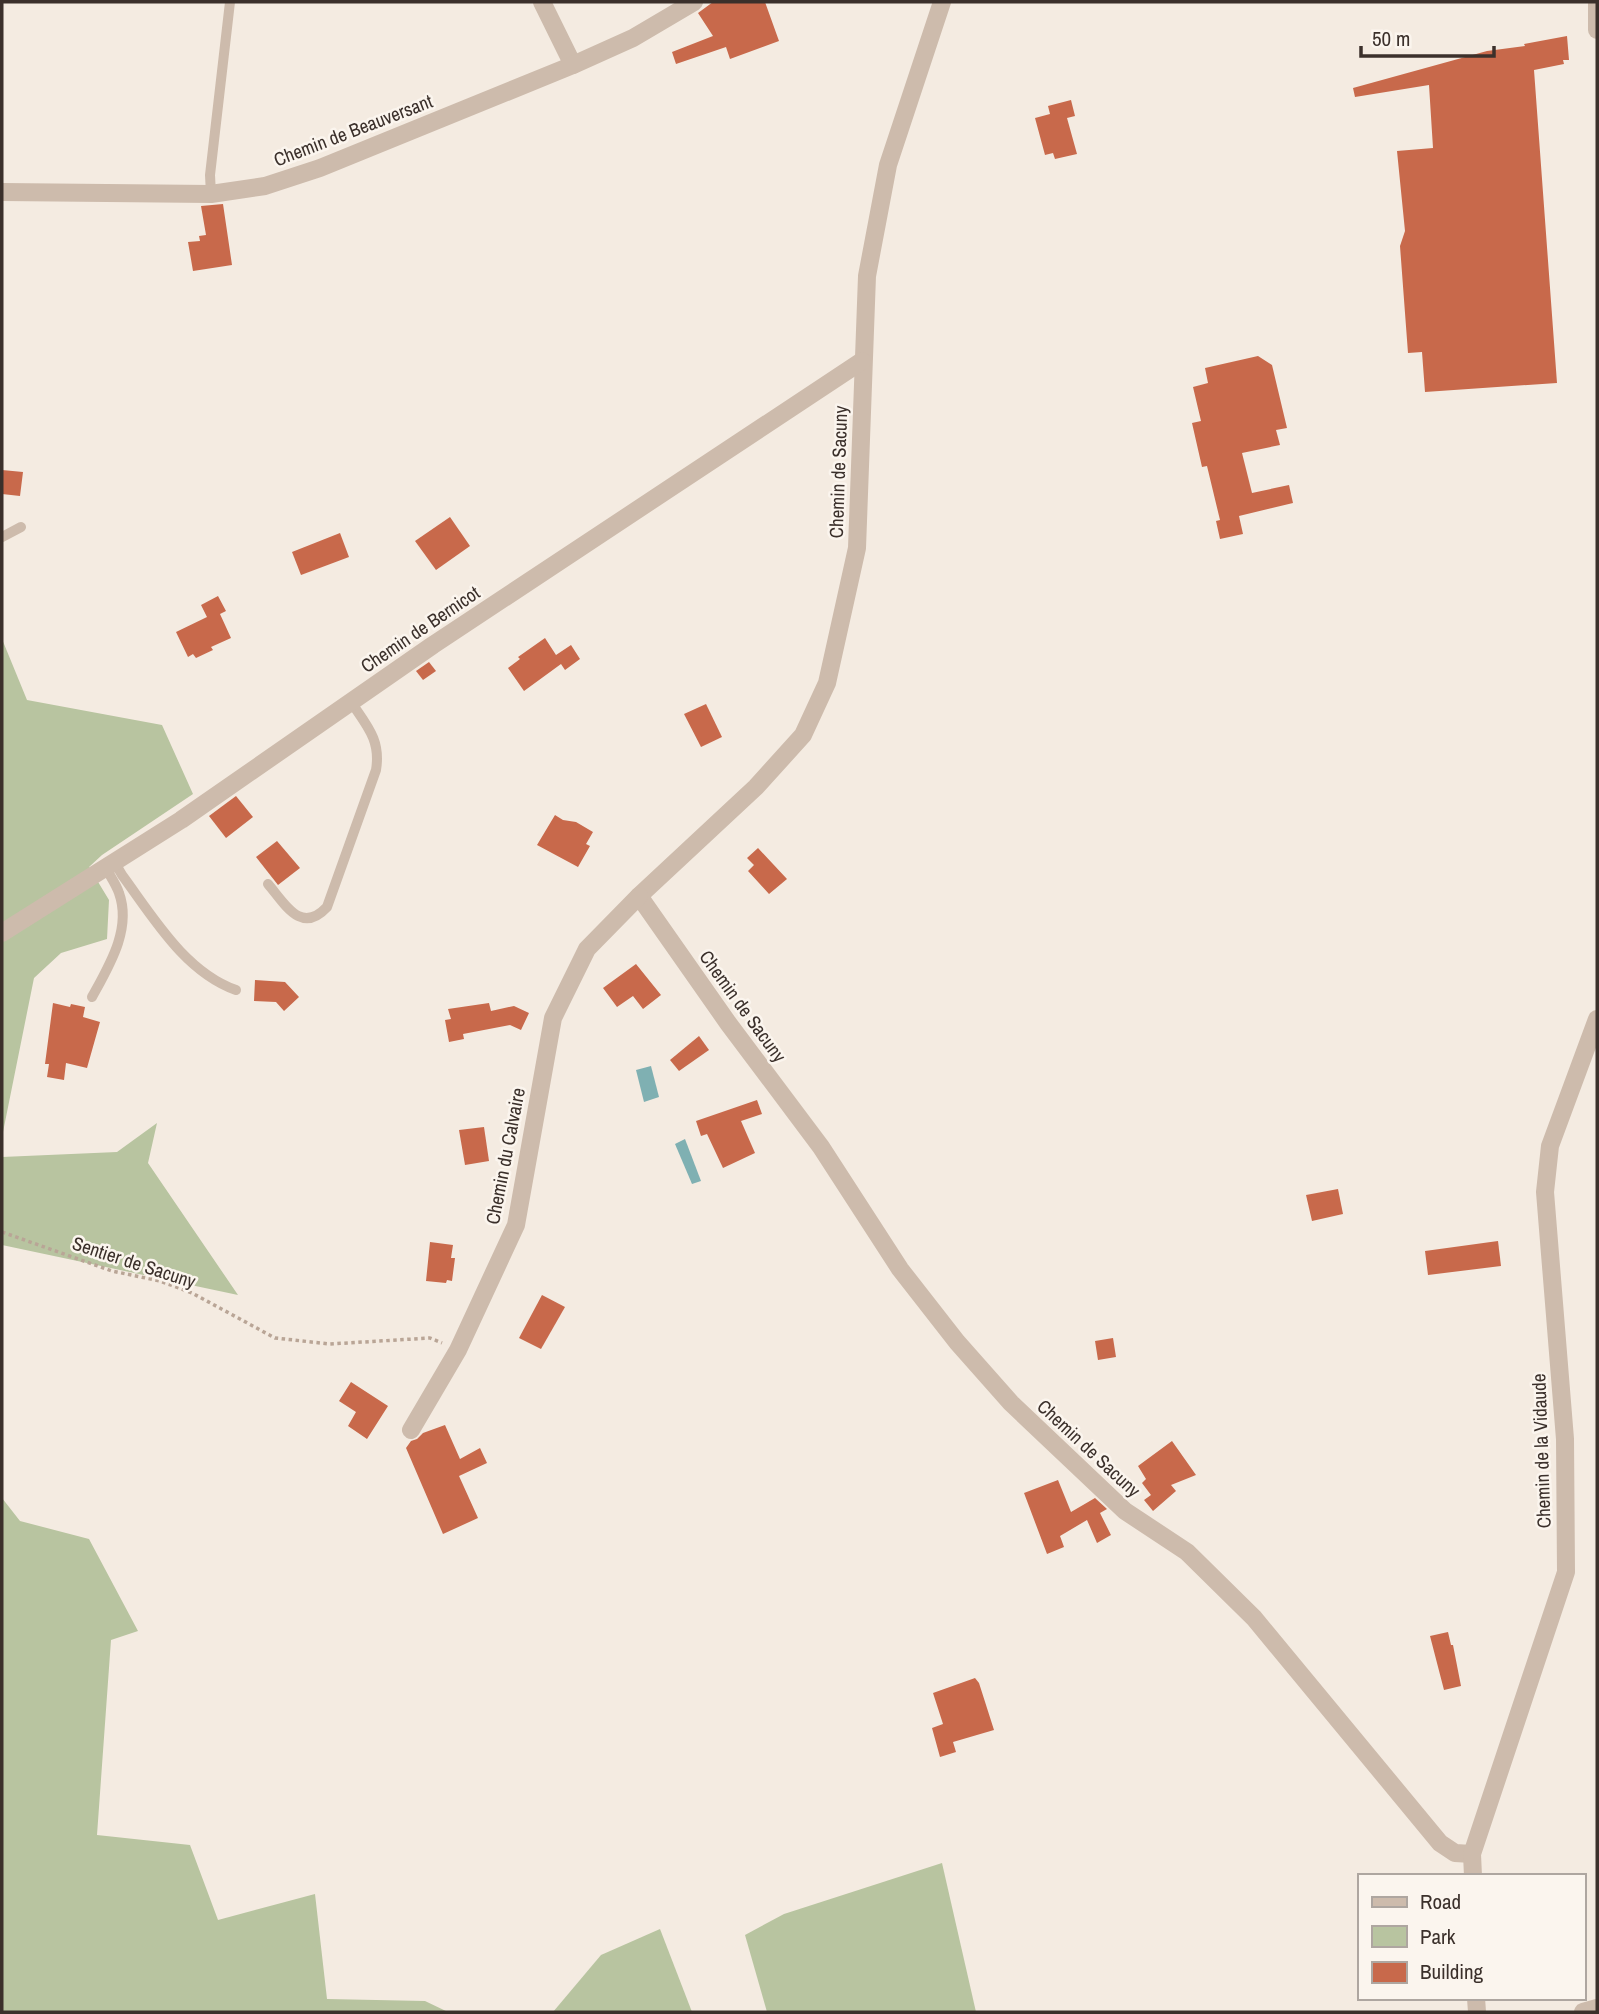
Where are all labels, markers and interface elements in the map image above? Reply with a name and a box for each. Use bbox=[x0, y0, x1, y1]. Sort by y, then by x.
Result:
scale bar bbox=[1361, 14, 1494, 58]
text: 50 m bbox=[1372, 24, 1410, 53]
street label: Chemin de Beauversant bbox=[270, 88, 437, 172]
street label: Chemin de Sacuny bbox=[823, 405, 853, 539]
street label: Chemin de Bernicot bbox=[355, 579, 485, 679]
street label: Chemin de Sacuny bbox=[694, 945, 793, 1067]
street label: Chemin du Calvaire bbox=[479, 1086, 531, 1226]
street label: Sentier de Sacuny bbox=[69, 1230, 199, 1294]
street label: Chemin de la Vidaude bbox=[1525, 1373, 1557, 1529]
street label: Chemin de Sacuny bbox=[1032, 1393, 1146, 1503]
legend bbox=[1358, 1874, 1585, 2000]
text: Road bbox=[1420, 1887, 1461, 1916]
text: Park bbox=[1420, 1922, 1456, 1951]
text: Building bbox=[1420, 1957, 1484, 1986]

